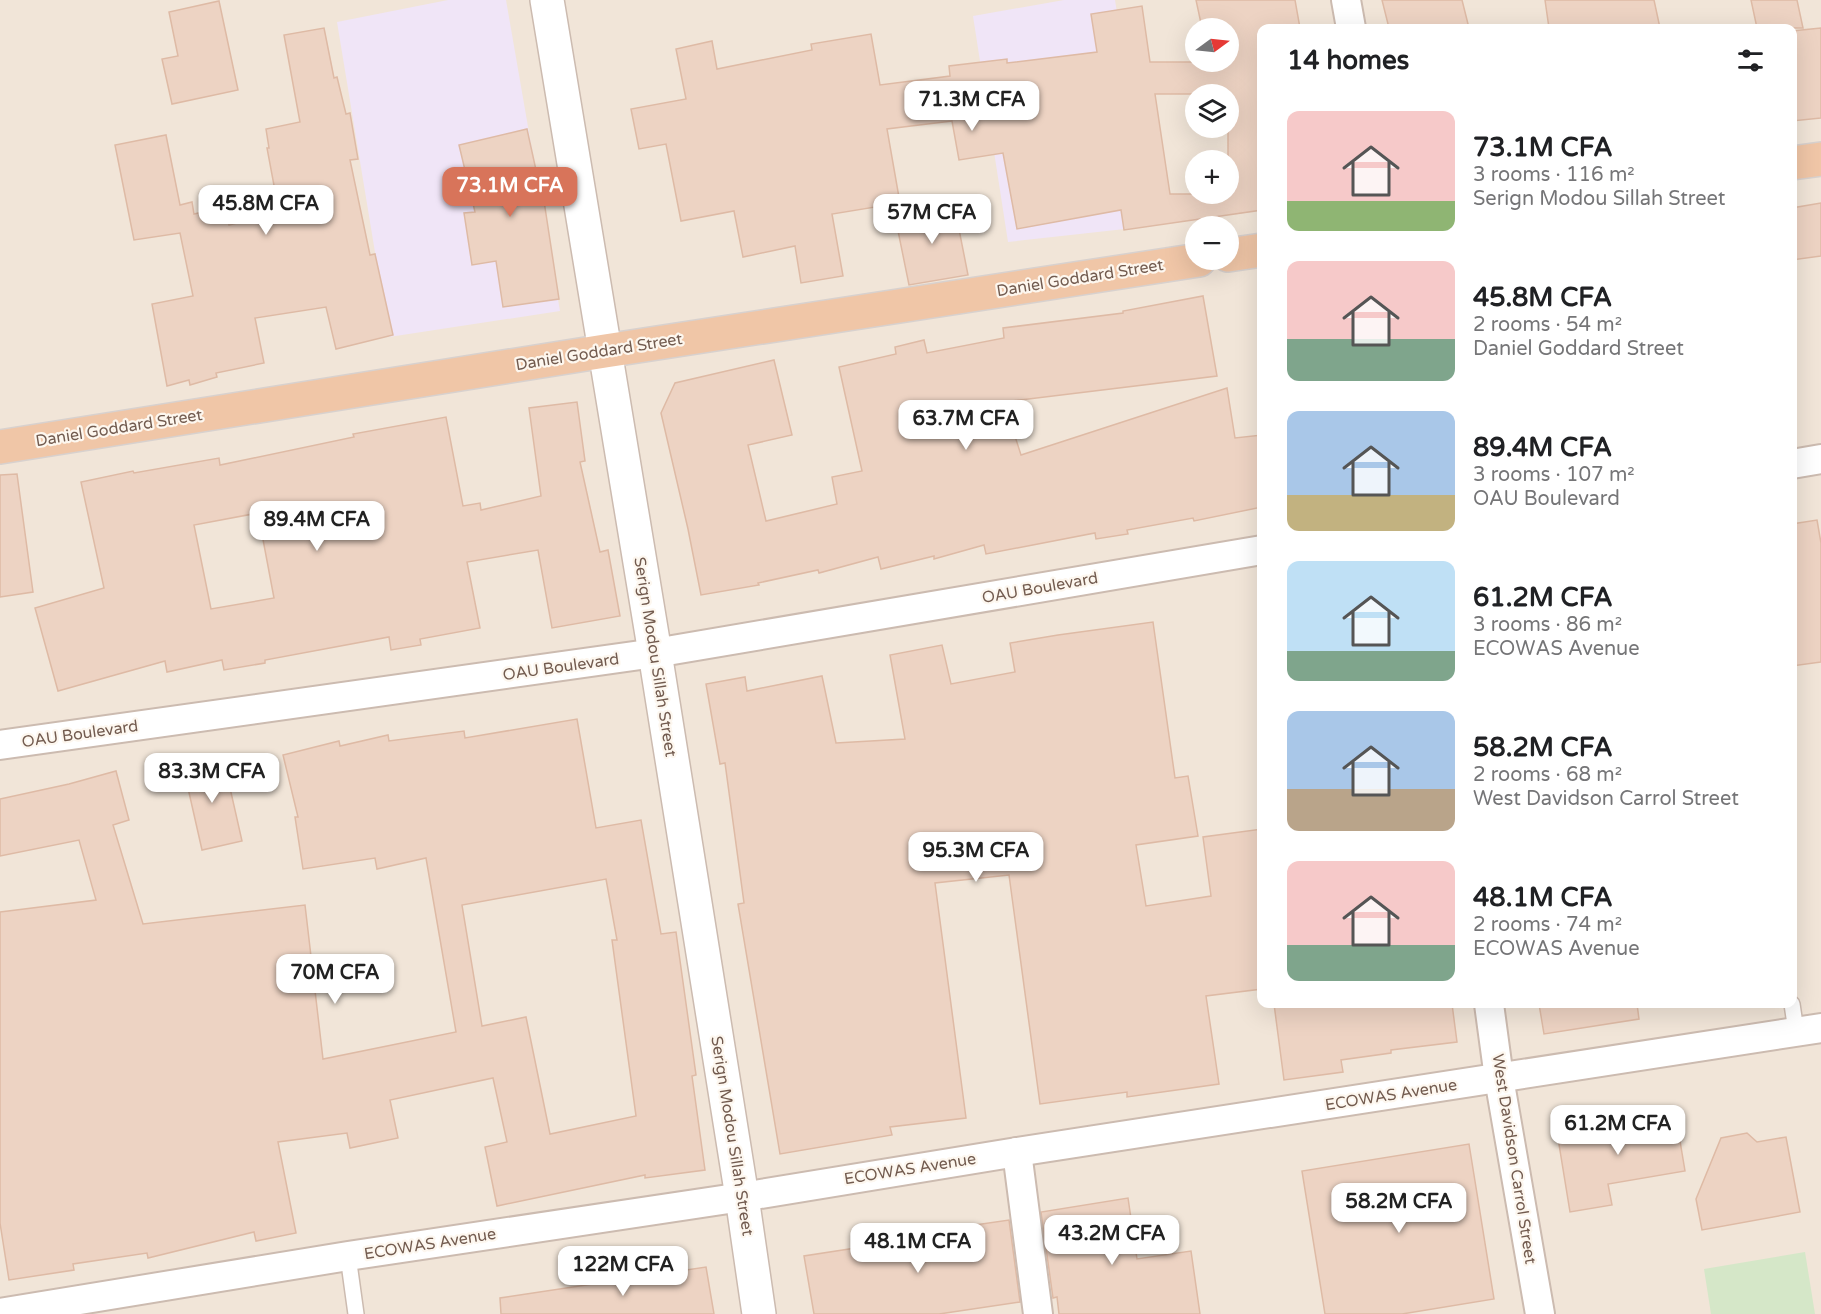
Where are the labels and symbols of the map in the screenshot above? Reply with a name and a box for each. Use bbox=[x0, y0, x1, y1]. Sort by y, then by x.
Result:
north arrow bbox=[1185, 18, 1239, 72]
pin: 71.3M CFA bbox=[903, 81, 1041, 132]
pin: 73.1M CFA bbox=[441, 167, 579, 218]
pin: 45.8M CFA bbox=[197, 185, 335, 236]
pin: 57M CFA bbox=[877, 194, 987, 245]
street label: Daniel Goddard Street bbox=[995, 255, 1165, 301]
street label: Daniel Goddard Street bbox=[514, 329, 684, 375]
pin: 63.7M CFA bbox=[897, 400, 1035, 451]
street label: Daniel Goddard Street bbox=[34, 405, 204, 451]
pin: 89.4M CFA bbox=[248, 501, 386, 552]
street label: Serign Modou Sillah Street bbox=[629, 556, 681, 758]
street label: OAU Boulevard bbox=[980, 568, 1100, 608]
street label: OAU Boulevard bbox=[501, 649, 621, 685]
street label: OAU Boulevard bbox=[20, 716, 140, 752]
pin: 83.3M CFA bbox=[143, 753, 281, 804]
pin: 95.3M CFA bbox=[907, 832, 1045, 883]
pin: 70M CFA bbox=[280, 954, 390, 1005]
street label: Serign Modou Sillah Street bbox=[706, 1035, 758, 1237]
street label: West Davidson Carrol Street bbox=[1487, 1052, 1541, 1266]
street label: ECOWAS Avenue bbox=[1324, 1075, 1458, 1115]
pin: 61.2M CFA bbox=[1549, 1105, 1687, 1156]
street label: ECOWAS Avenue bbox=[843, 1149, 977, 1189]
pin: 58.2M CFA bbox=[1330, 1183, 1468, 1234]
pin: 43.2M CFA bbox=[1043, 1215, 1181, 1266]
pin: 48.1M CFA bbox=[849, 1223, 987, 1274]
street label: ECOWAS Avenue bbox=[363, 1224, 497, 1264]
pin: 122M CFA bbox=[561, 1246, 685, 1297]

